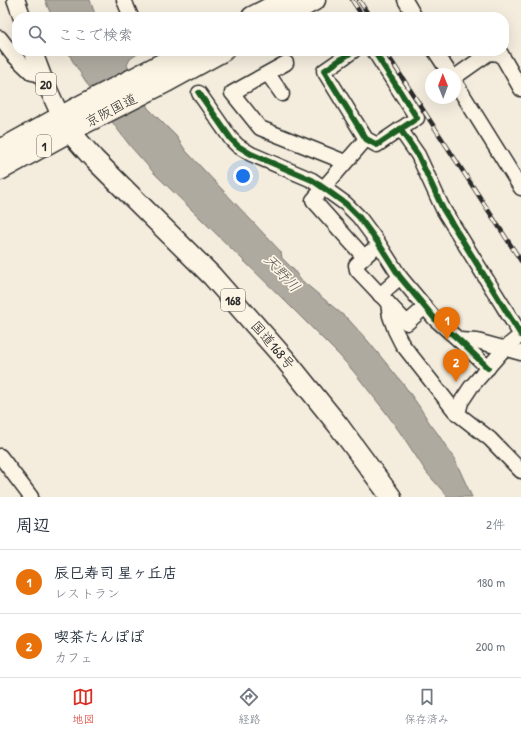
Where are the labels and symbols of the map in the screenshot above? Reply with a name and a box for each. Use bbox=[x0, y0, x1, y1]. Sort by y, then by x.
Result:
north arrow bbox=[425, 68, 461, 104]
road number: 20 bbox=[36, 73, 56, 95]
street label: 京阪国道 bbox=[82, 88, 140, 131]
road number: 1 bbox=[37, 135, 51, 157]
your location bbox=[233, 166, 253, 186]
water label: 天野川 bbox=[259, 249, 305, 296]
road number: 168 bbox=[221, 289, 245, 311]
pin: 1 bbox=[434, 307, 460, 340]
street label: 国道168号 bbox=[247, 316, 300, 373]
pin: 2 bbox=[443, 349, 469, 382]

